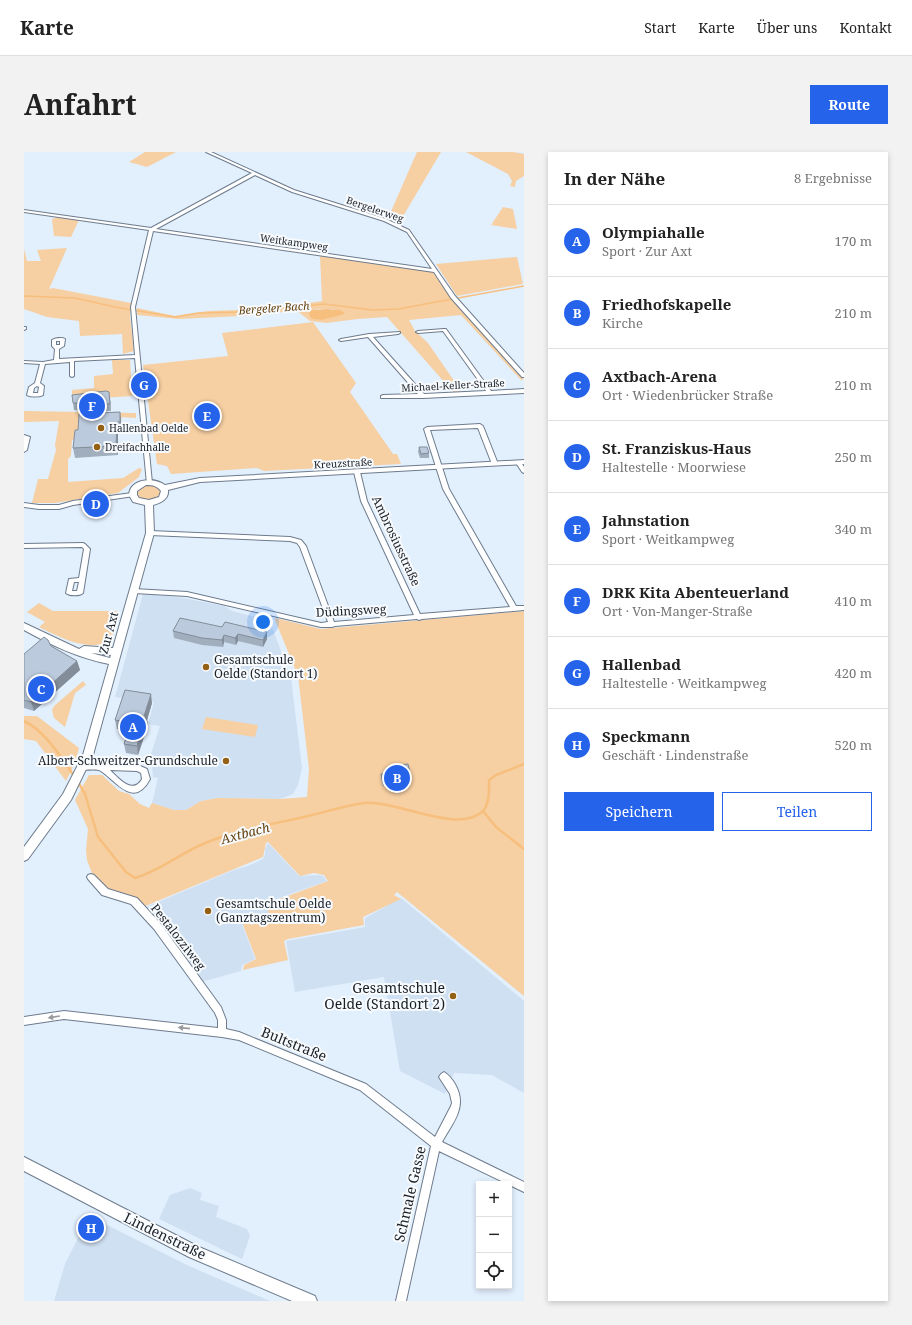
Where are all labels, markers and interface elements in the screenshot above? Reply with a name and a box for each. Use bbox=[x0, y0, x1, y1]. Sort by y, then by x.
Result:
text: Karte bbox=[20, 15, 74, 41]
text: Start bbox=[644, 18, 676, 37]
text: Karte bbox=[698, 18, 735, 37]
text: Über uns bbox=[757, 18, 817, 37]
text: Kontakt bbox=[839, 18, 892, 37]
text: Anfahrt bbox=[24, 85, 137, 123]
button: Route bbox=[810, 85, 888, 124]
text: In der Nähe bbox=[564, 167, 665, 190]
text: 8 Ergebnisse bbox=[794, 169, 872, 187]
street label: Bergelerweg bbox=[344, 193, 406, 226]
text: Olympiahalle bbox=[602, 222, 705, 242]
street label: Weitkampweg bbox=[259, 230, 329, 254]
text: A bbox=[572, 232, 582, 250]
text: 170 m bbox=[835, 232, 872, 250]
text: Sport · Zur Axt bbox=[602, 242, 692, 260]
text: Friedhofskapelle bbox=[602, 294, 731, 314]
water label: Bergeler Bach bbox=[237, 298, 310, 318]
text: B bbox=[573, 304, 581, 322]
text: 210 m bbox=[835, 304, 872, 322]
text: Kirche bbox=[602, 314, 643, 332]
text: Axtbach-Arena bbox=[602, 366, 717, 386]
pin: G bbox=[131, 370, 157, 400]
street label: Michael-Keller-Straße bbox=[401, 375, 505, 395]
text: C bbox=[573, 376, 581, 394]
text: 210 m bbox=[835, 376, 872, 394]
text: Ort · Wiedenbrücker Straße bbox=[602, 386, 773, 404]
pin: F bbox=[79, 391, 105, 421]
pin: E bbox=[194, 401, 220, 431]
place label: Hallenbad Oelde bbox=[109, 421, 188, 435]
marker: Hallenbad Oelde bbox=[96, 423, 106, 433]
text: St. Franziskus-Haus bbox=[602, 438, 751, 458]
place label: Dreifachhalle bbox=[105, 440, 170, 454]
marker: Dreifachhalle bbox=[92, 442, 102, 452]
text: D bbox=[572, 448, 582, 466]
text: 250 m bbox=[835, 448, 872, 466]
street label: Kreuzstraße bbox=[313, 454, 373, 472]
text: Haltestelle · Moorwiese bbox=[602, 458, 746, 476]
pin: D bbox=[83, 489, 109, 519]
street label: Ambrosiusstraße bbox=[368, 493, 425, 589]
text: Jahnstation bbox=[602, 510, 690, 530]
text: E bbox=[573, 520, 581, 538]
text: 340 m bbox=[835, 520, 872, 538]
text: Sport · Weitkampweg bbox=[602, 530, 734, 548]
text: DRK Kita Abenteuerland bbox=[602, 582, 789, 602]
text: F bbox=[573, 592, 581, 610]
text: 410 m bbox=[835, 592, 872, 610]
street label: Düdingsweg bbox=[315, 600, 387, 621]
text: Ort · Von-Manger-Straße bbox=[602, 602, 752, 620]
street label: Zur Axt bbox=[95, 610, 122, 656]
your location bbox=[253, 612, 273, 632]
place label: Gesamtschule Oelde (Standort 1) bbox=[214, 651, 318, 682]
text: Hallenbad bbox=[602, 654, 681, 674]
marker: Gesamtschule Oelde (Standort 1) bbox=[201, 662, 211, 672]
text: G bbox=[572, 664, 582, 682]
text: 420 m bbox=[835, 664, 872, 682]
pin: C bbox=[28, 674, 54, 704]
text: Haltestelle · Weitkampweg bbox=[602, 674, 766, 692]
pin: A bbox=[120, 712, 146, 742]
text: Speckmann bbox=[602, 726, 690, 746]
text: H bbox=[572, 736, 582, 754]
text: 520 m bbox=[835, 736, 872, 754]
text: Geschäft · Lindenstraße bbox=[602, 746, 748, 764]
place label: Albert-Schweitzer-Grundschule bbox=[38, 752, 218, 769]
marker: Albert-Schweitzer-Grundschule bbox=[221, 756, 231, 766]
pin: B bbox=[384, 763, 410, 793]
button: Speichern bbox=[564, 792, 714, 831]
button: Teilen bbox=[722, 792, 872, 831]
water label: Axtbach bbox=[218, 818, 272, 848]
place label: Gesamtschule Oelde (Ganztagszentrum) bbox=[216, 895, 331, 926]
street label: Pestalozziweg bbox=[147, 900, 210, 974]
marker: Gesamtschule Oelde (Ganztagszentrum) bbox=[203, 906, 213, 916]
place label: Gesamtschule Oelde (Standort 2) bbox=[324, 978, 445, 1013]
marker: Gesamtschule Oelde (Standort 2) bbox=[448, 991, 458, 1001]
one-way arrow bbox=[48, 1014, 61, 1020]
street label: Bultstraße bbox=[258, 1022, 330, 1065]
one-way arrow bbox=[178, 1025, 190, 1032]
street label: Schmale Gasse bbox=[389, 1144, 430, 1244]
map controls bbox=[476, 1181, 512, 1289]
button: + bbox=[476, 1181, 512, 1217]
street label: Lindenstraße bbox=[121, 1207, 210, 1264]
pin: H bbox=[78, 1213, 104, 1243]
button: − bbox=[476, 1217, 512, 1253]
button: locate bbox=[476, 1253, 512, 1289]

